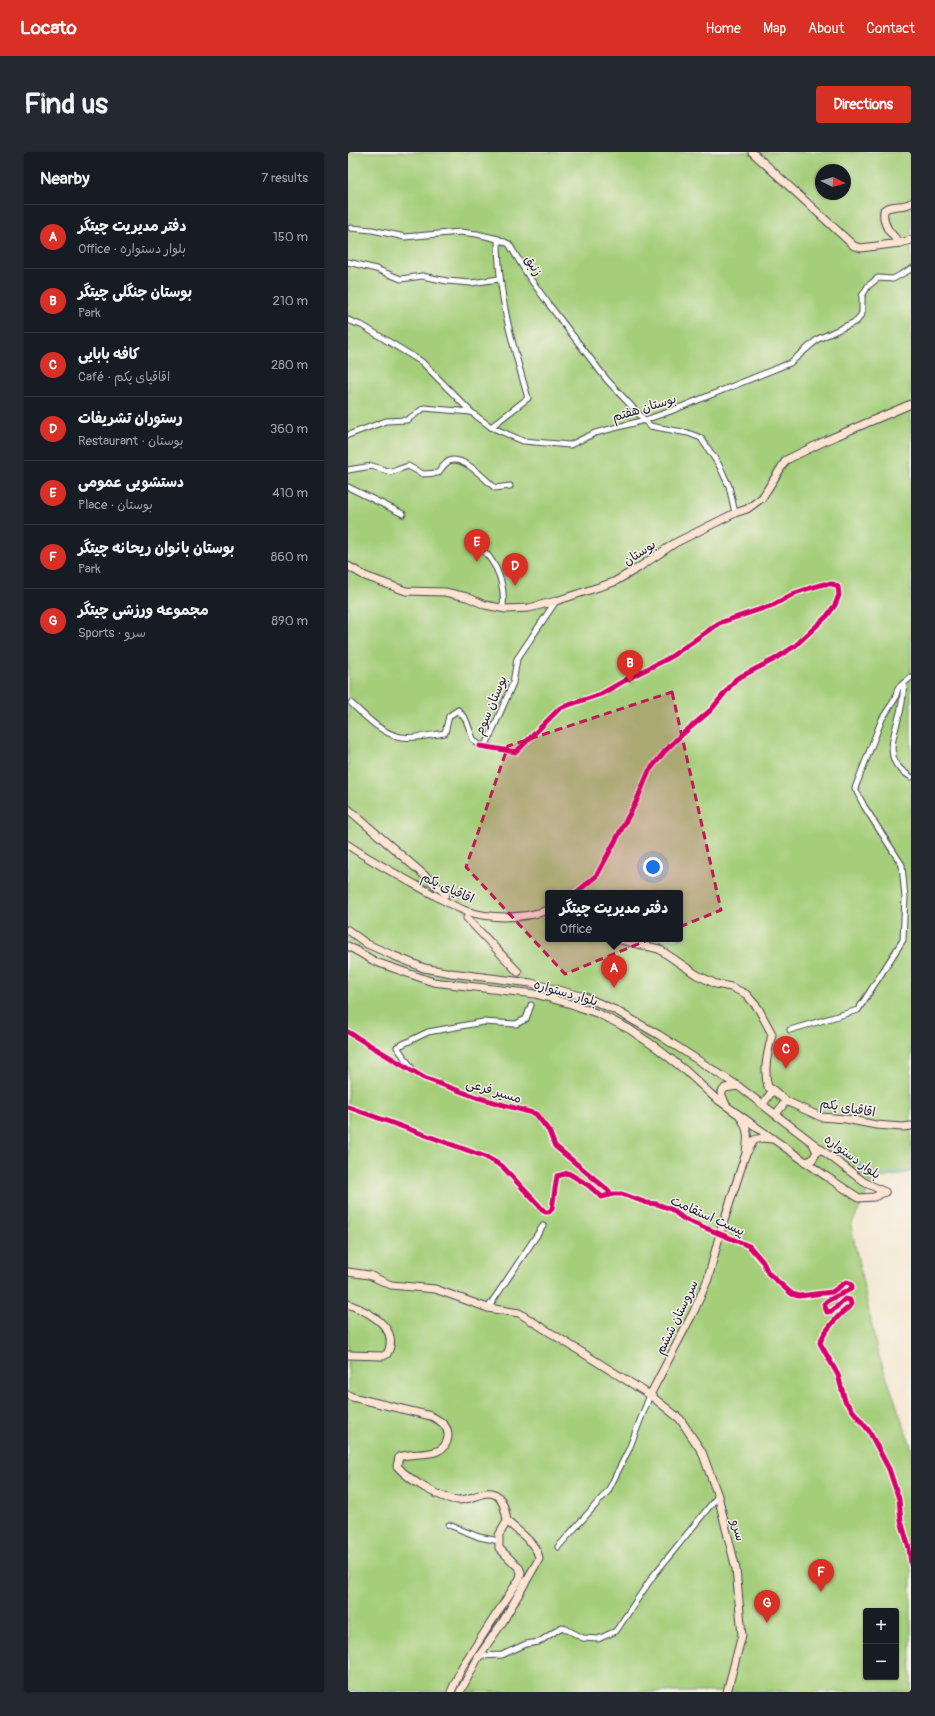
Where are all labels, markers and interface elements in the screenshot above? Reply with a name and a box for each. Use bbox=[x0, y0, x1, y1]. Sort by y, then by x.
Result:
text: Locato bbox=[20, 16, 77, 40]
text: Home bbox=[706, 20, 741, 37]
text: Map bbox=[763, 20, 786, 37]
text: About bbox=[808, 20, 844, 37]
text: Contact bbox=[866, 20, 915, 37]
button: Directions bbox=[816, 86, 911, 123]
text: Find us bbox=[24, 87, 108, 122]
north arrow bbox=[815, 164, 851, 200]
text: Nearby bbox=[40, 168, 89, 189]
text: 7 results bbox=[261, 170, 308, 186]
text: دفتر مدیریت چیتگر bbox=[78, 217, 186, 236]
text: A bbox=[49, 229, 57, 245]
text: 150 m bbox=[273, 229, 308, 245]
text: Office · بلوار دستواره bbox=[78, 241, 186, 257]
street label: زنبق bbox=[521, 252, 546, 279]
text: بوستان جنگلی چیتگر bbox=[78, 283, 192, 302]
text: B bbox=[49, 293, 57, 309]
text: 210 m bbox=[272, 293, 308, 309]
text: Park bbox=[78, 305, 101, 321]
text: کافه بابایی bbox=[78, 345, 140, 364]
text: C bbox=[49, 357, 57, 373]
text: 280 m bbox=[271, 357, 308, 373]
text: Café · اقاقیای یکم bbox=[78, 369, 170, 385]
street label: بوستان هفتم bbox=[610, 391, 679, 427]
text: رستوران تشریفات bbox=[78, 409, 182, 428]
text: D bbox=[49, 421, 57, 437]
text: 360 m bbox=[270, 421, 308, 437]
text: Restaurant · بوستان bbox=[78, 433, 183, 449]
text: دستشویی عمومی bbox=[78, 473, 184, 492]
text: E bbox=[50, 485, 56, 501]
text: 410 m bbox=[272, 485, 308, 501]
text: Place · بوستان bbox=[78, 497, 153, 513]
pin: E bbox=[464, 529, 490, 562]
street label: بوستان bbox=[620, 536, 659, 569]
text: بوستان بانوان ریحانه چیتگر bbox=[78, 539, 234, 558]
text: F bbox=[49, 549, 57, 565]
text: 860 m bbox=[271, 549, 308, 565]
pin: D bbox=[502, 553, 528, 586]
text: Park bbox=[78, 561, 101, 577]
text: مجموعه ورزشی چیتگر bbox=[78, 601, 209, 620]
text: G bbox=[49, 613, 57, 629]
text: 890 m bbox=[272, 613, 308, 629]
text: Sports · سرو bbox=[78, 625, 146, 641]
pin: B bbox=[617, 650, 643, 683]
street label: بوستان سوم bbox=[471, 673, 512, 738]
your location bbox=[643, 857, 663, 877]
street label: اقاقیای یکم bbox=[418, 869, 476, 909]
popup bbox=[545, 890, 683, 942]
text: دفتر مدیریت چیتگر bbox=[560, 899, 668, 918]
text: Office bbox=[560, 921, 592, 937]
pin: A bbox=[601, 955, 627, 988]
street label: بلوار دستواره bbox=[532, 976, 600, 1010]
pin: C bbox=[773, 1036, 799, 1069]
street label: مسیر فرعی bbox=[464, 1075, 523, 1108]
street label: اقاقیای یکم bbox=[818, 1095, 877, 1123]
street label: بلوار دستواره bbox=[821, 1131, 884, 1183]
street label: پیست استقامت bbox=[668, 1192, 748, 1240]
street label: سروستان ششم bbox=[652, 1278, 704, 1358]
street label: سرو bbox=[726, 1517, 748, 1543]
pin: F bbox=[808, 1559, 834, 1592]
pin: G bbox=[754, 1590, 780, 1623]
map controls bbox=[863, 1608, 899, 1680]
button: + bbox=[863, 1608, 899, 1644]
button: − bbox=[863, 1644, 899, 1680]

